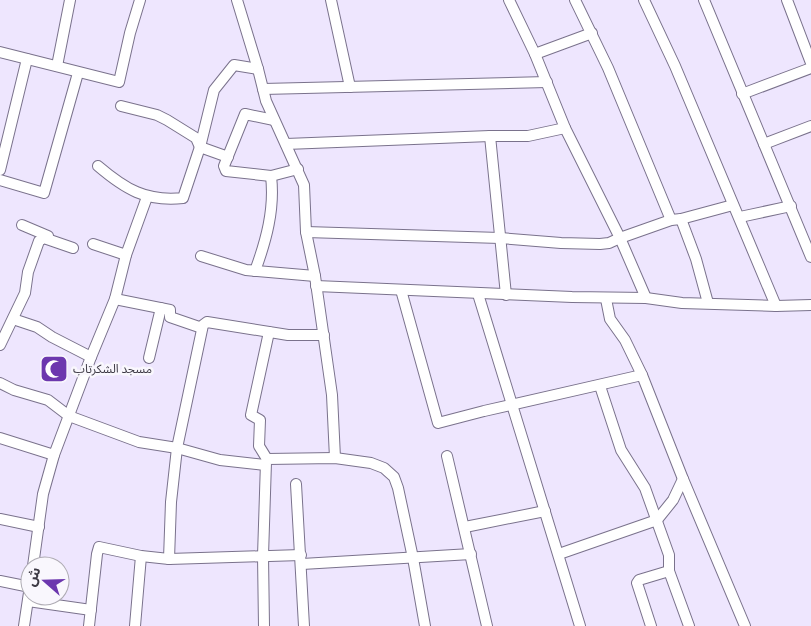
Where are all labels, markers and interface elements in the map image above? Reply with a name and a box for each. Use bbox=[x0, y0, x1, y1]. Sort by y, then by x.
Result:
mosque icon: مسجد الشكرتاب bbox=[39, 354, 69, 384]
place label: مسجد الشكرتاب bbox=[73, 361, 152, 377]
north arrow bbox=[20, 556, 70, 606]
text: ش bbox=[20, 564, 45, 589]

